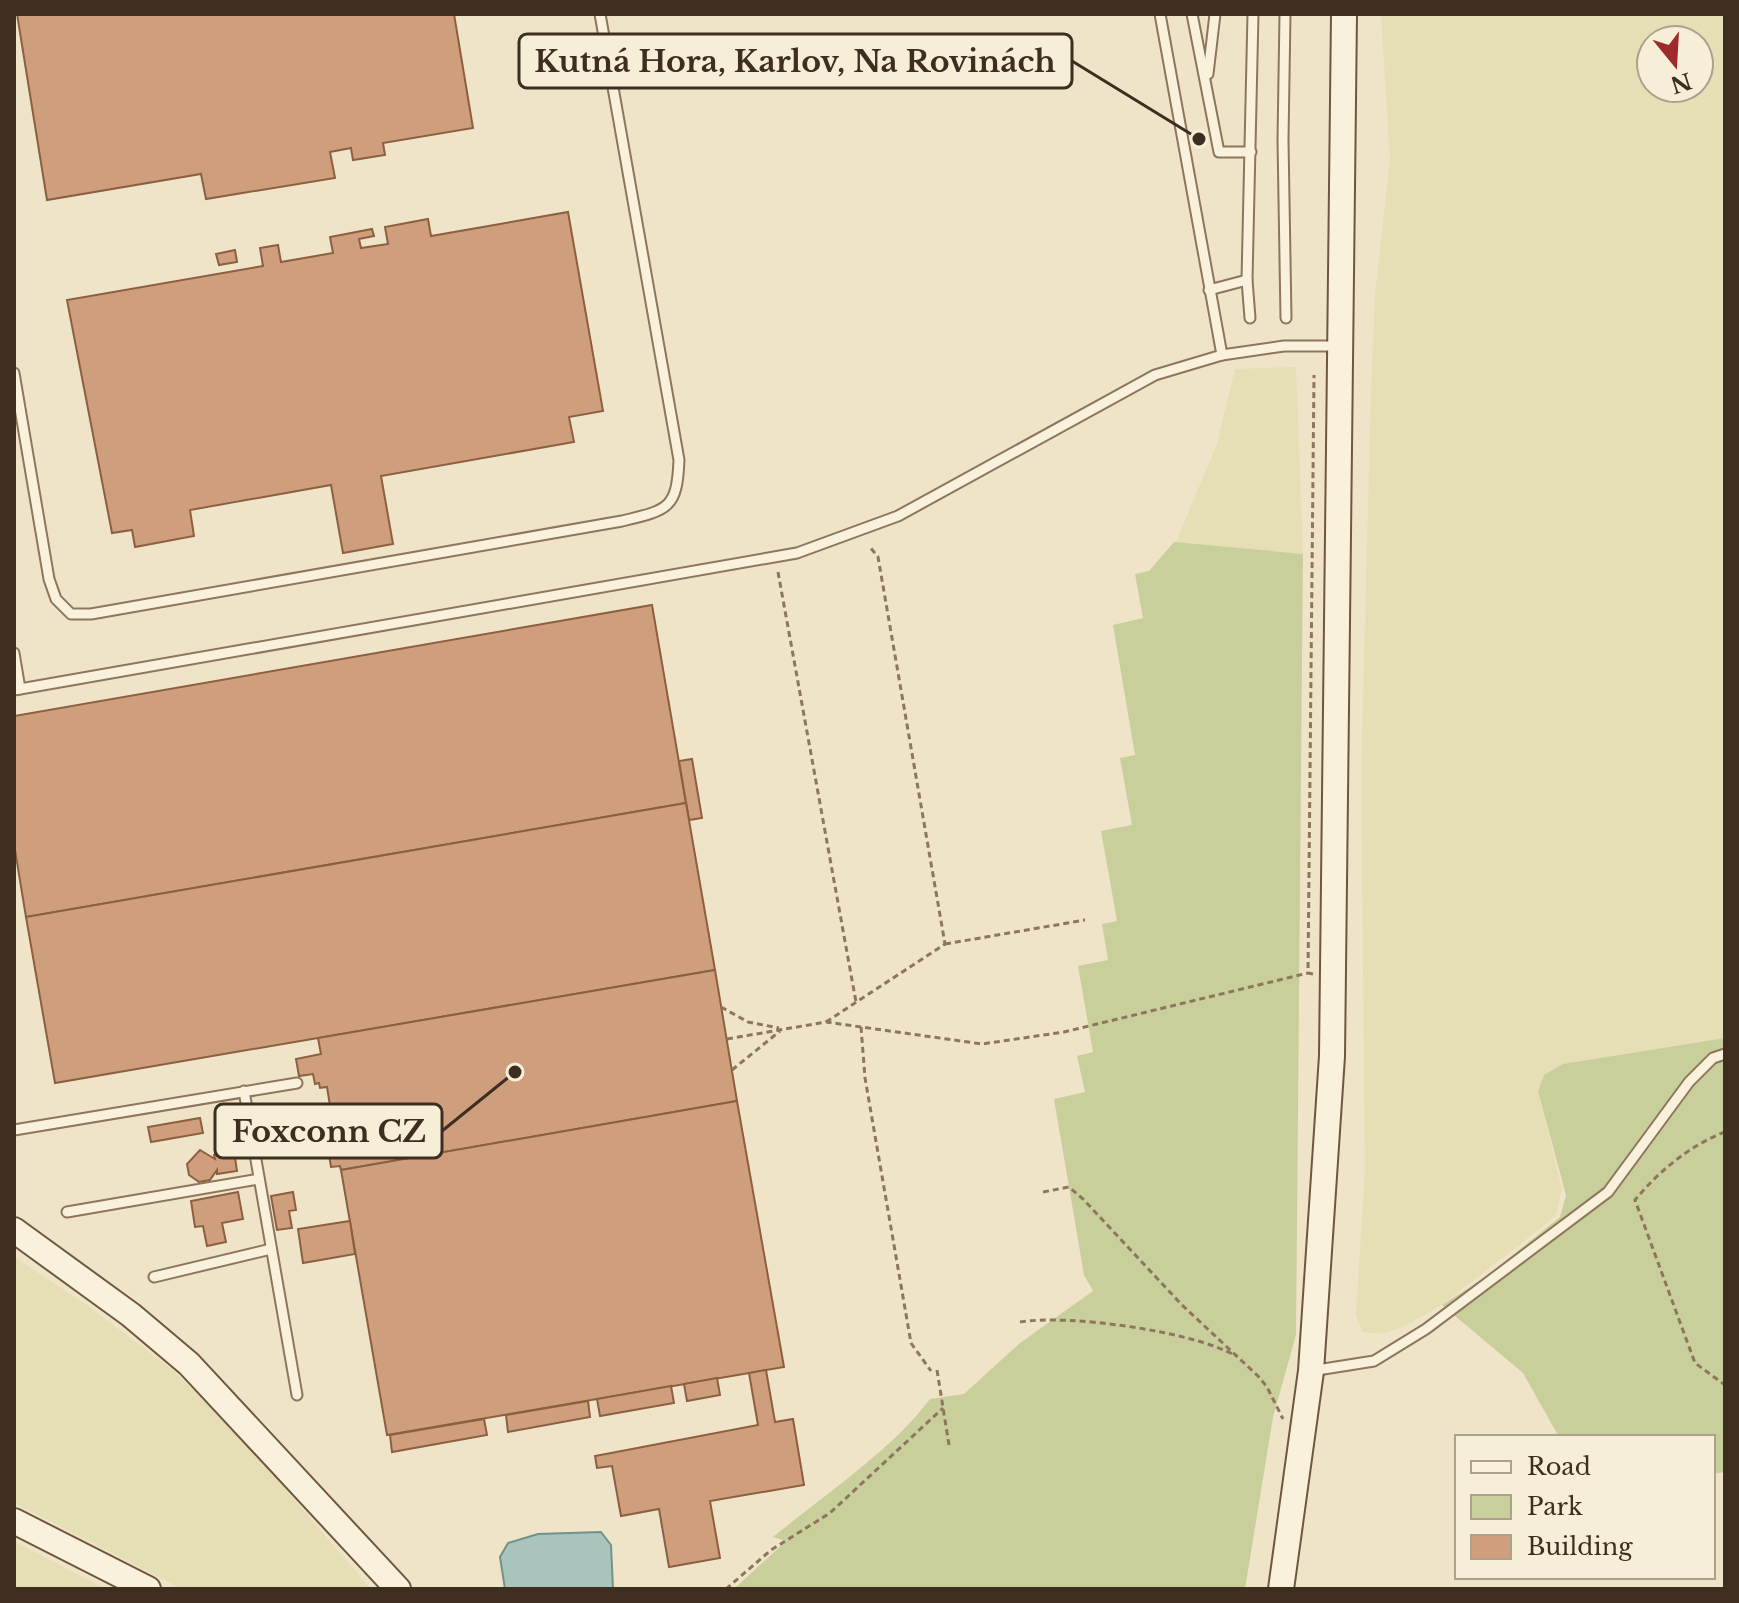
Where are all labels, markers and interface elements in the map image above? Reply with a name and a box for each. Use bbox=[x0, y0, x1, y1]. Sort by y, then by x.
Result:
north arrow bbox=[1635, 24, 1715, 104]
callout: Kutná Hora, Karlov, Na Rovinách bbox=[519, 34, 1072, 88]
text: Kutná Hora, Karlov, Na Rovinách bbox=[534, 43, 1056, 80]
text: N bbox=[1667, 67, 1695, 99]
callout: Foxconn CZ bbox=[215, 1104, 442, 1158]
text: Foxconn CZ bbox=[232, 1113, 426, 1150]
legend bbox=[1455, 1435, 1715, 1579]
text: Road bbox=[1527, 1452, 1591, 1481]
text: Park bbox=[1527, 1492, 1583, 1521]
text: Building bbox=[1527, 1532, 1633, 1561]

